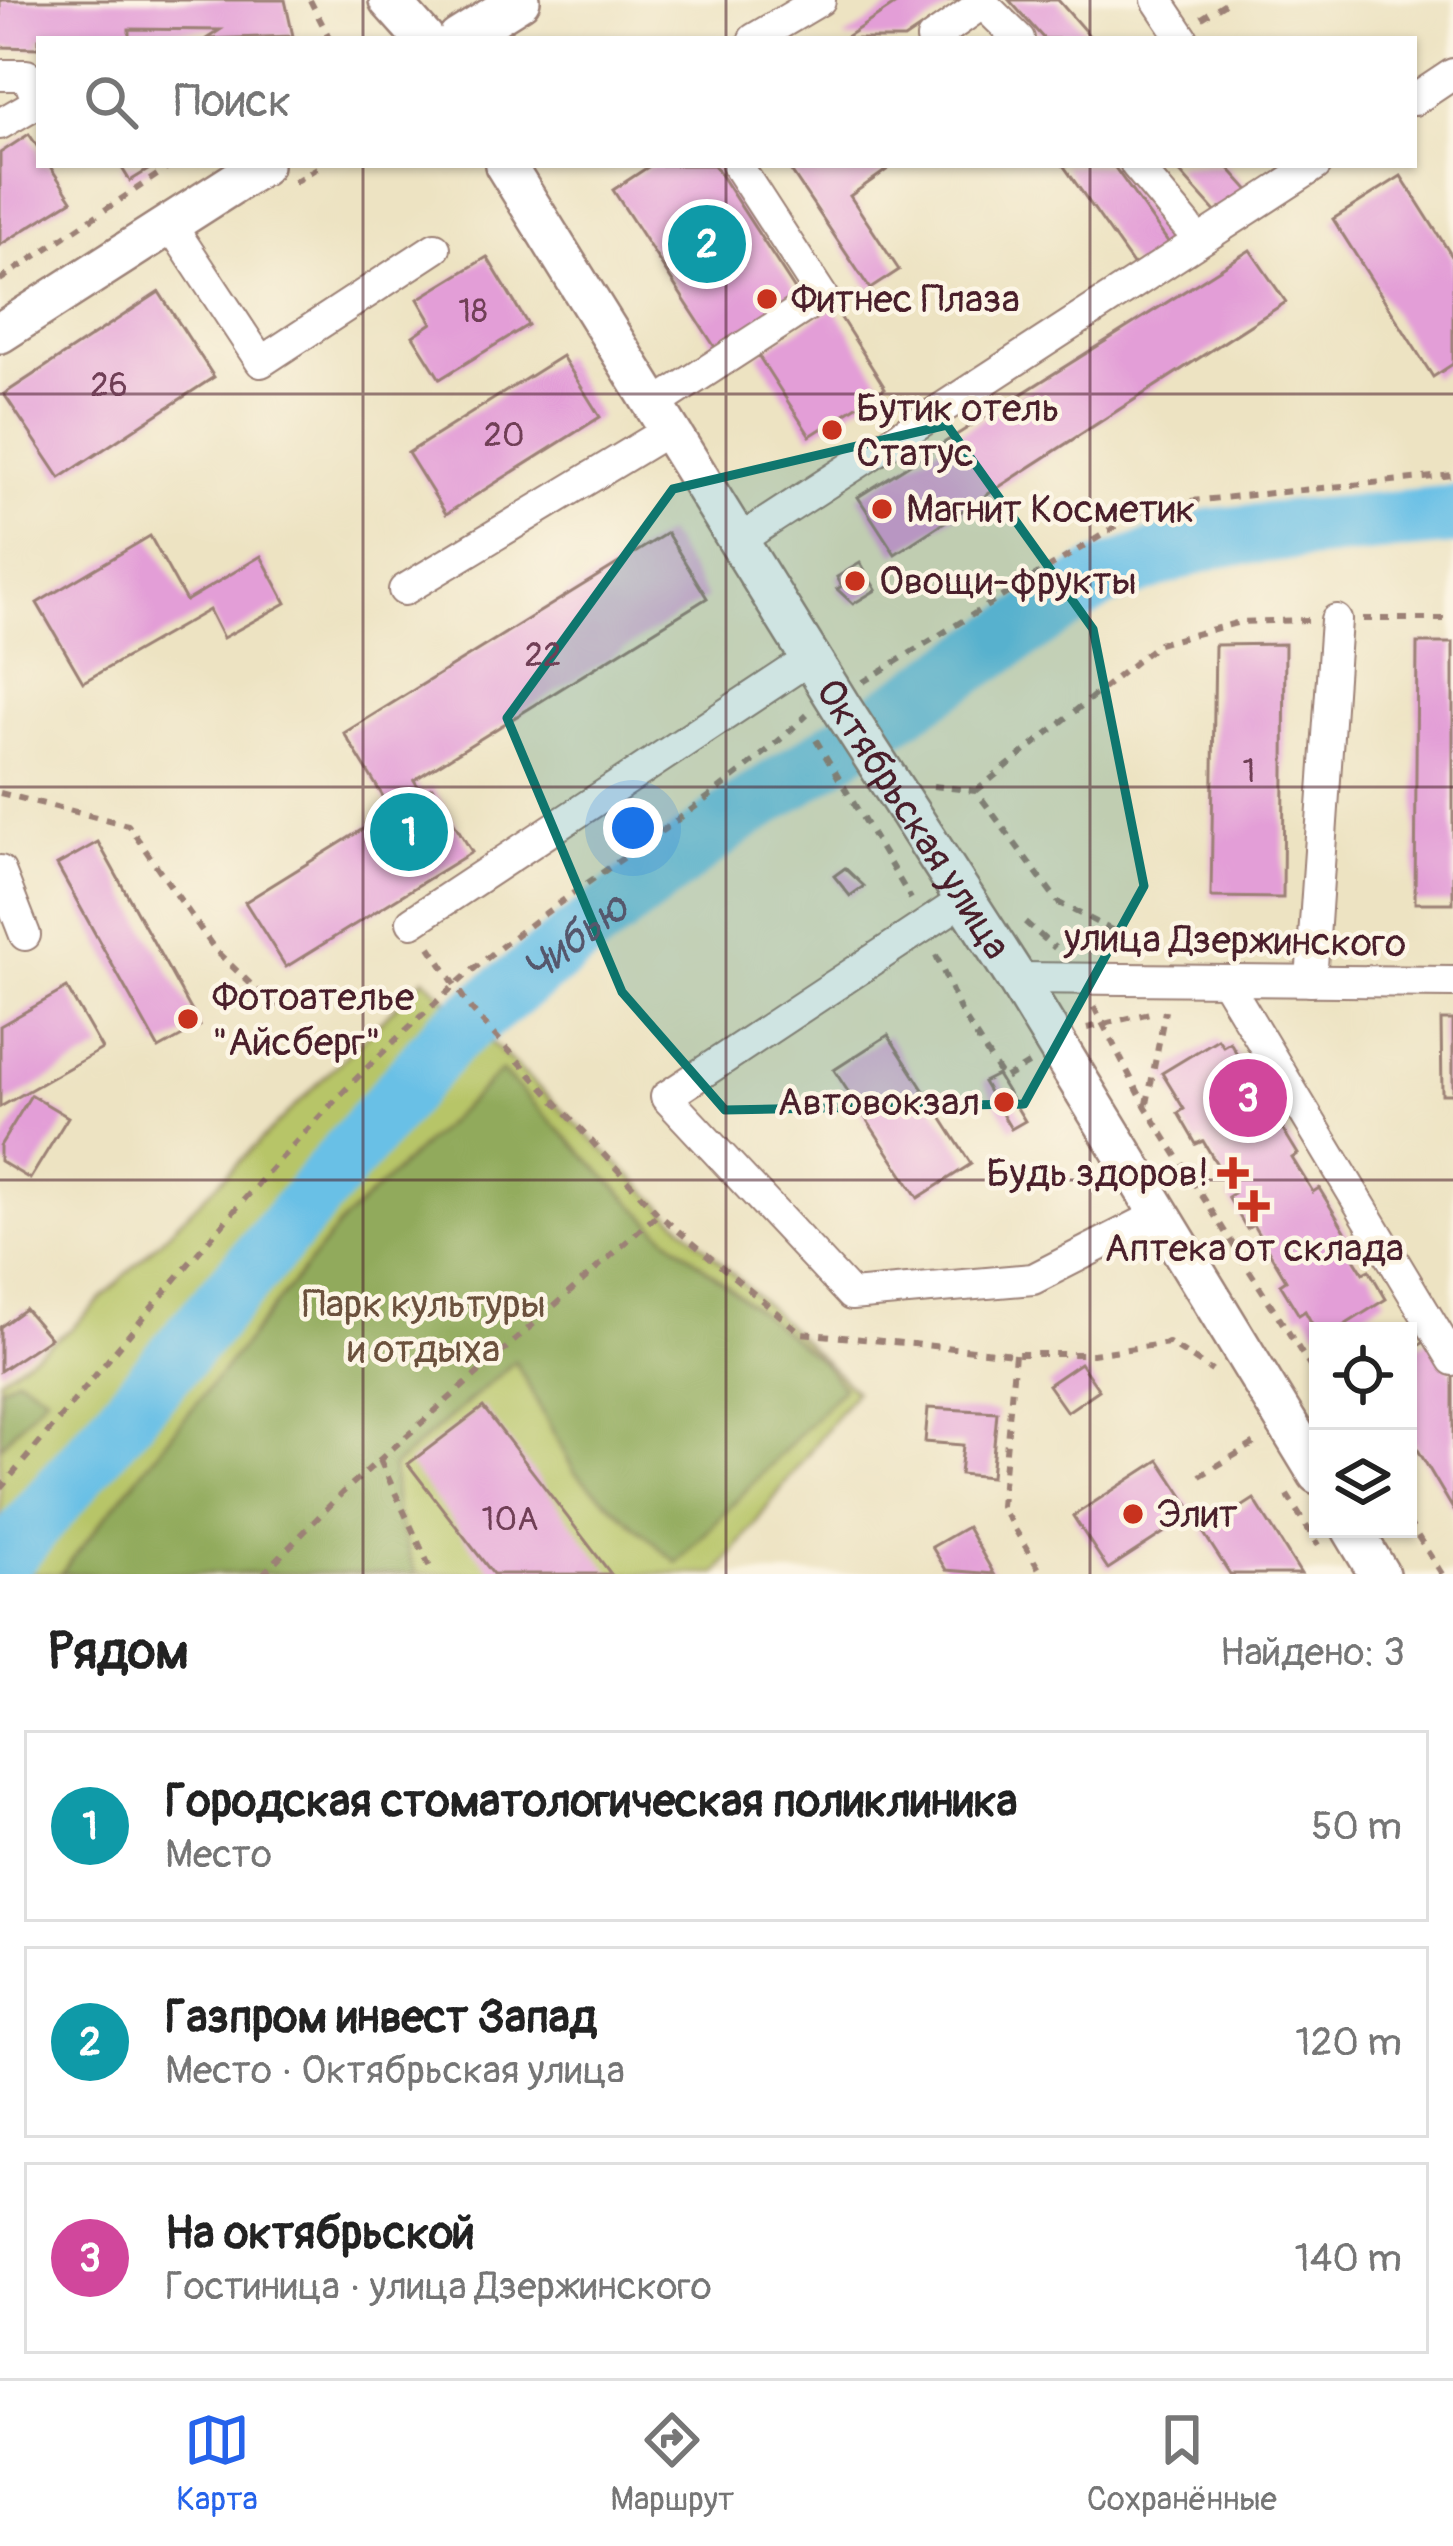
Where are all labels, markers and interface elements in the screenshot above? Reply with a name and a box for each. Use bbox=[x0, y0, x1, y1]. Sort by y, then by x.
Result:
search box bbox=[36, 36, 1417, 168]
icon: search bbox=[78, 69, 144, 135]
text: Поиск bbox=[174, 74, 291, 130]
pin: 2 bbox=[668, 199, 746, 289]
place label: Фитнес Плаза bbox=[791, 275, 1020, 324]
marker: Фитнес Плаза bbox=[754, 286, 780, 312]
house number: 18 bbox=[458, 291, 488, 332]
house number: 26 bbox=[90, 365, 128, 406]
place label: Бутик отель Статус bbox=[856, 384, 1060, 478]
house number: 20 bbox=[484, 415, 525, 456]
marker: Бутик отель Статус bbox=[819, 417, 845, 443]
place label: Магнит Косметик bbox=[906, 485, 1195, 534]
marker: Магнит Косметик bbox=[869, 496, 895, 522]
place label: Овощи-фрукты bbox=[879, 557, 1137, 606]
marker: Овощи-фрукты bbox=[842, 568, 868, 594]
house number: 22 bbox=[525, 635, 561, 676]
street label: Октябрьская улица bbox=[805, 670, 1022, 968]
house number: 1 bbox=[1243, 751, 1255, 792]
pin: 1 bbox=[370, 787, 448, 877]
your location bbox=[603, 798, 663, 858]
water label: Чибью bbox=[512, 881, 640, 996]
street label: улица Дзержинского bbox=[1062, 913, 1407, 968]
place label: Фотоателье "Айсберг" bbox=[212, 973, 414, 1067]
marker: Фотоателье "Айсберг" bbox=[175, 1006, 201, 1032]
pin: 3 bbox=[1209, 1053, 1287, 1143]
place label: Автовокзал bbox=[777, 1078, 980, 1127]
marker: Автовокзал bbox=[991, 1089, 1017, 1115]
place label: Будь здоров! bbox=[986, 1149, 1209, 1198]
marker: Будь здоров! bbox=[1220, 1160, 1246, 1186]
marker: Аптека от склада bbox=[1241, 1193, 1267, 1219]
place label: Аптека от склада bbox=[1104, 1224, 1404, 1273]
park label: Парк культуры и отдыха bbox=[302, 1280, 546, 1374]
map controls bbox=[1309, 1322, 1417, 1538]
button: locate bbox=[1309, 1322, 1417, 1430]
button: layers bbox=[1309, 1430, 1417, 1538]
place label: Элит bbox=[1157, 1490, 1238, 1539]
house number: 10А bbox=[482, 1499, 538, 1540]
marker: Элит bbox=[1120, 1501, 1146, 1527]
text: Рядом bbox=[48, 1620, 189, 1684]
text: Найдено: 3 bbox=[1220, 1628, 1405, 1677]
text: Городская стоматологическая поликлиника bbox=[165, 1774, 1017, 1830]
text: 1 bbox=[82, 1802, 98, 1851]
text: 50 m bbox=[1311, 1802, 1402, 1851]
text: Место bbox=[165, 1830, 272, 1879]
text: Газпром инвест Запад bbox=[165, 1990, 597, 2046]
text: 2 bbox=[79, 2018, 101, 2067]
text: 120 m bbox=[1295, 2018, 1402, 2067]
text: Место · Октябрьская улица bbox=[165, 2046, 625, 2095]
text: На октябрьской bbox=[165, 2206, 475, 2262]
text: 3 bbox=[79, 2234, 101, 2283]
text: 140 m bbox=[1294, 2234, 1402, 2283]
text: Гостиница · улица Дзержинского bbox=[165, 2262, 712, 2311]
tab: Карта bbox=[176, 2407, 258, 2520]
tab: Маршрут bbox=[610, 2407, 734, 2520]
tab: Сохранённые bbox=[1087, 2407, 1277, 2520]

